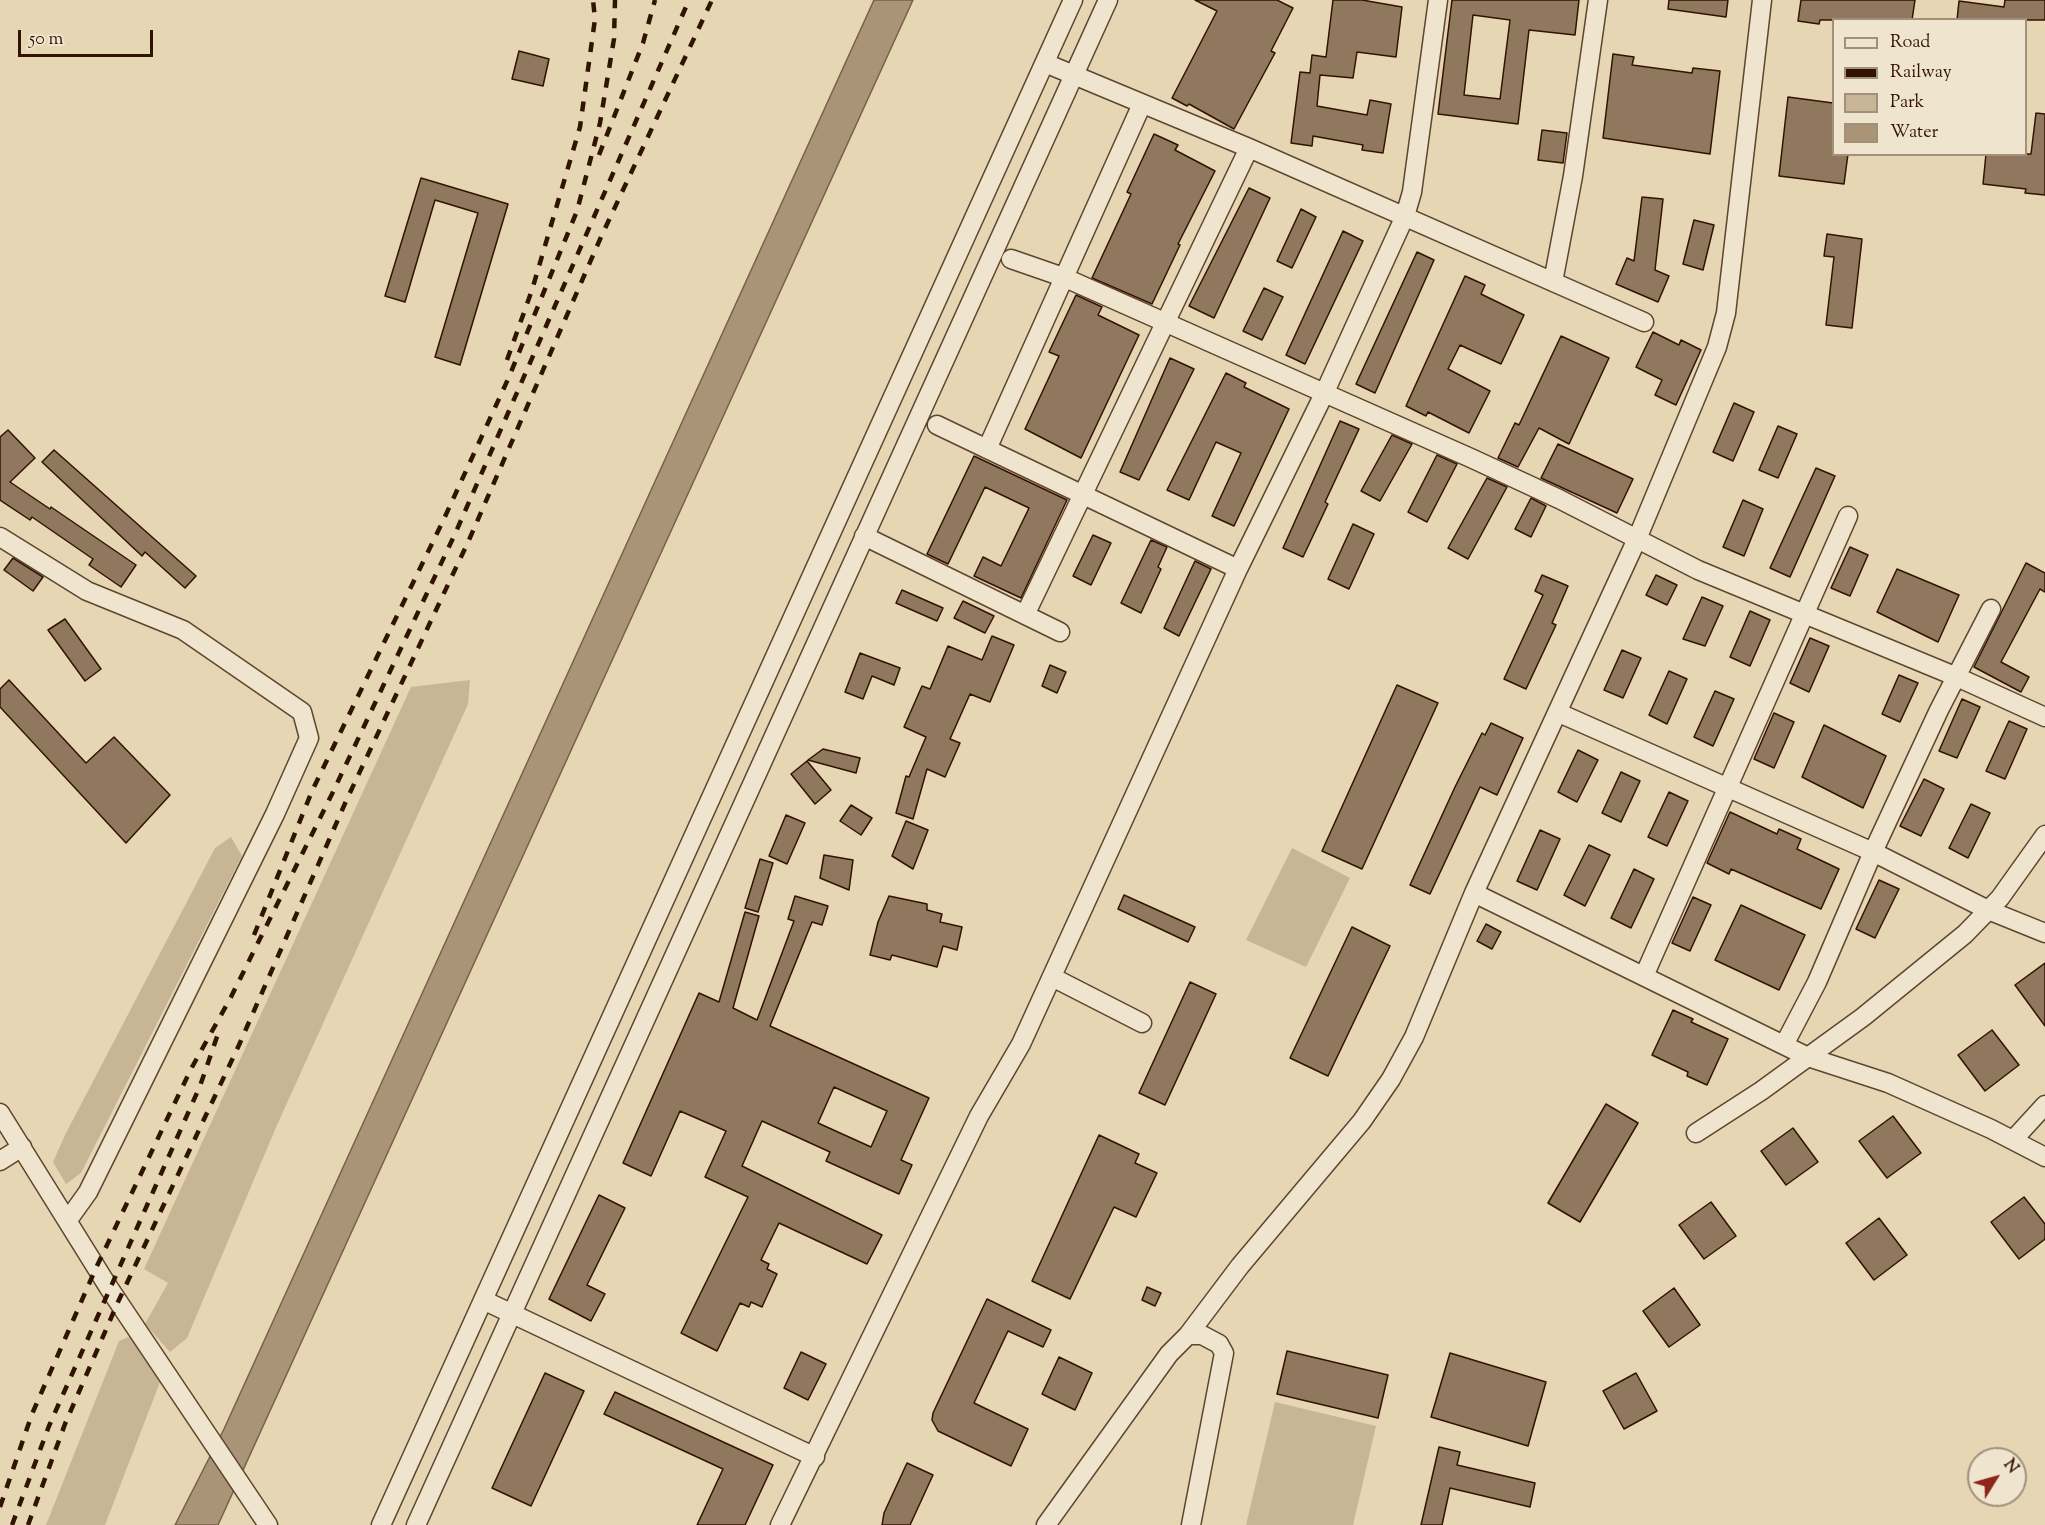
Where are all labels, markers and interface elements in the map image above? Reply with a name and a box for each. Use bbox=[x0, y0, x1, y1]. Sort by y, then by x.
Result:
scale bar bbox=[21, 18, 156, 56]
legend bbox=[1832, 18, 2027, 156]
text: 50 m bbox=[29, 27, 63, 53]
text: Road bbox=[1890, 30, 1930, 56]
text: Railway bbox=[1890, 60, 1952, 86]
text: Park bbox=[1890, 90, 1924, 116]
text: Water bbox=[1890, 120, 1938, 146]
north arrow bbox=[1967, 1447, 2027, 1507]
text: N bbox=[1997, 1455, 2023, 1479]

